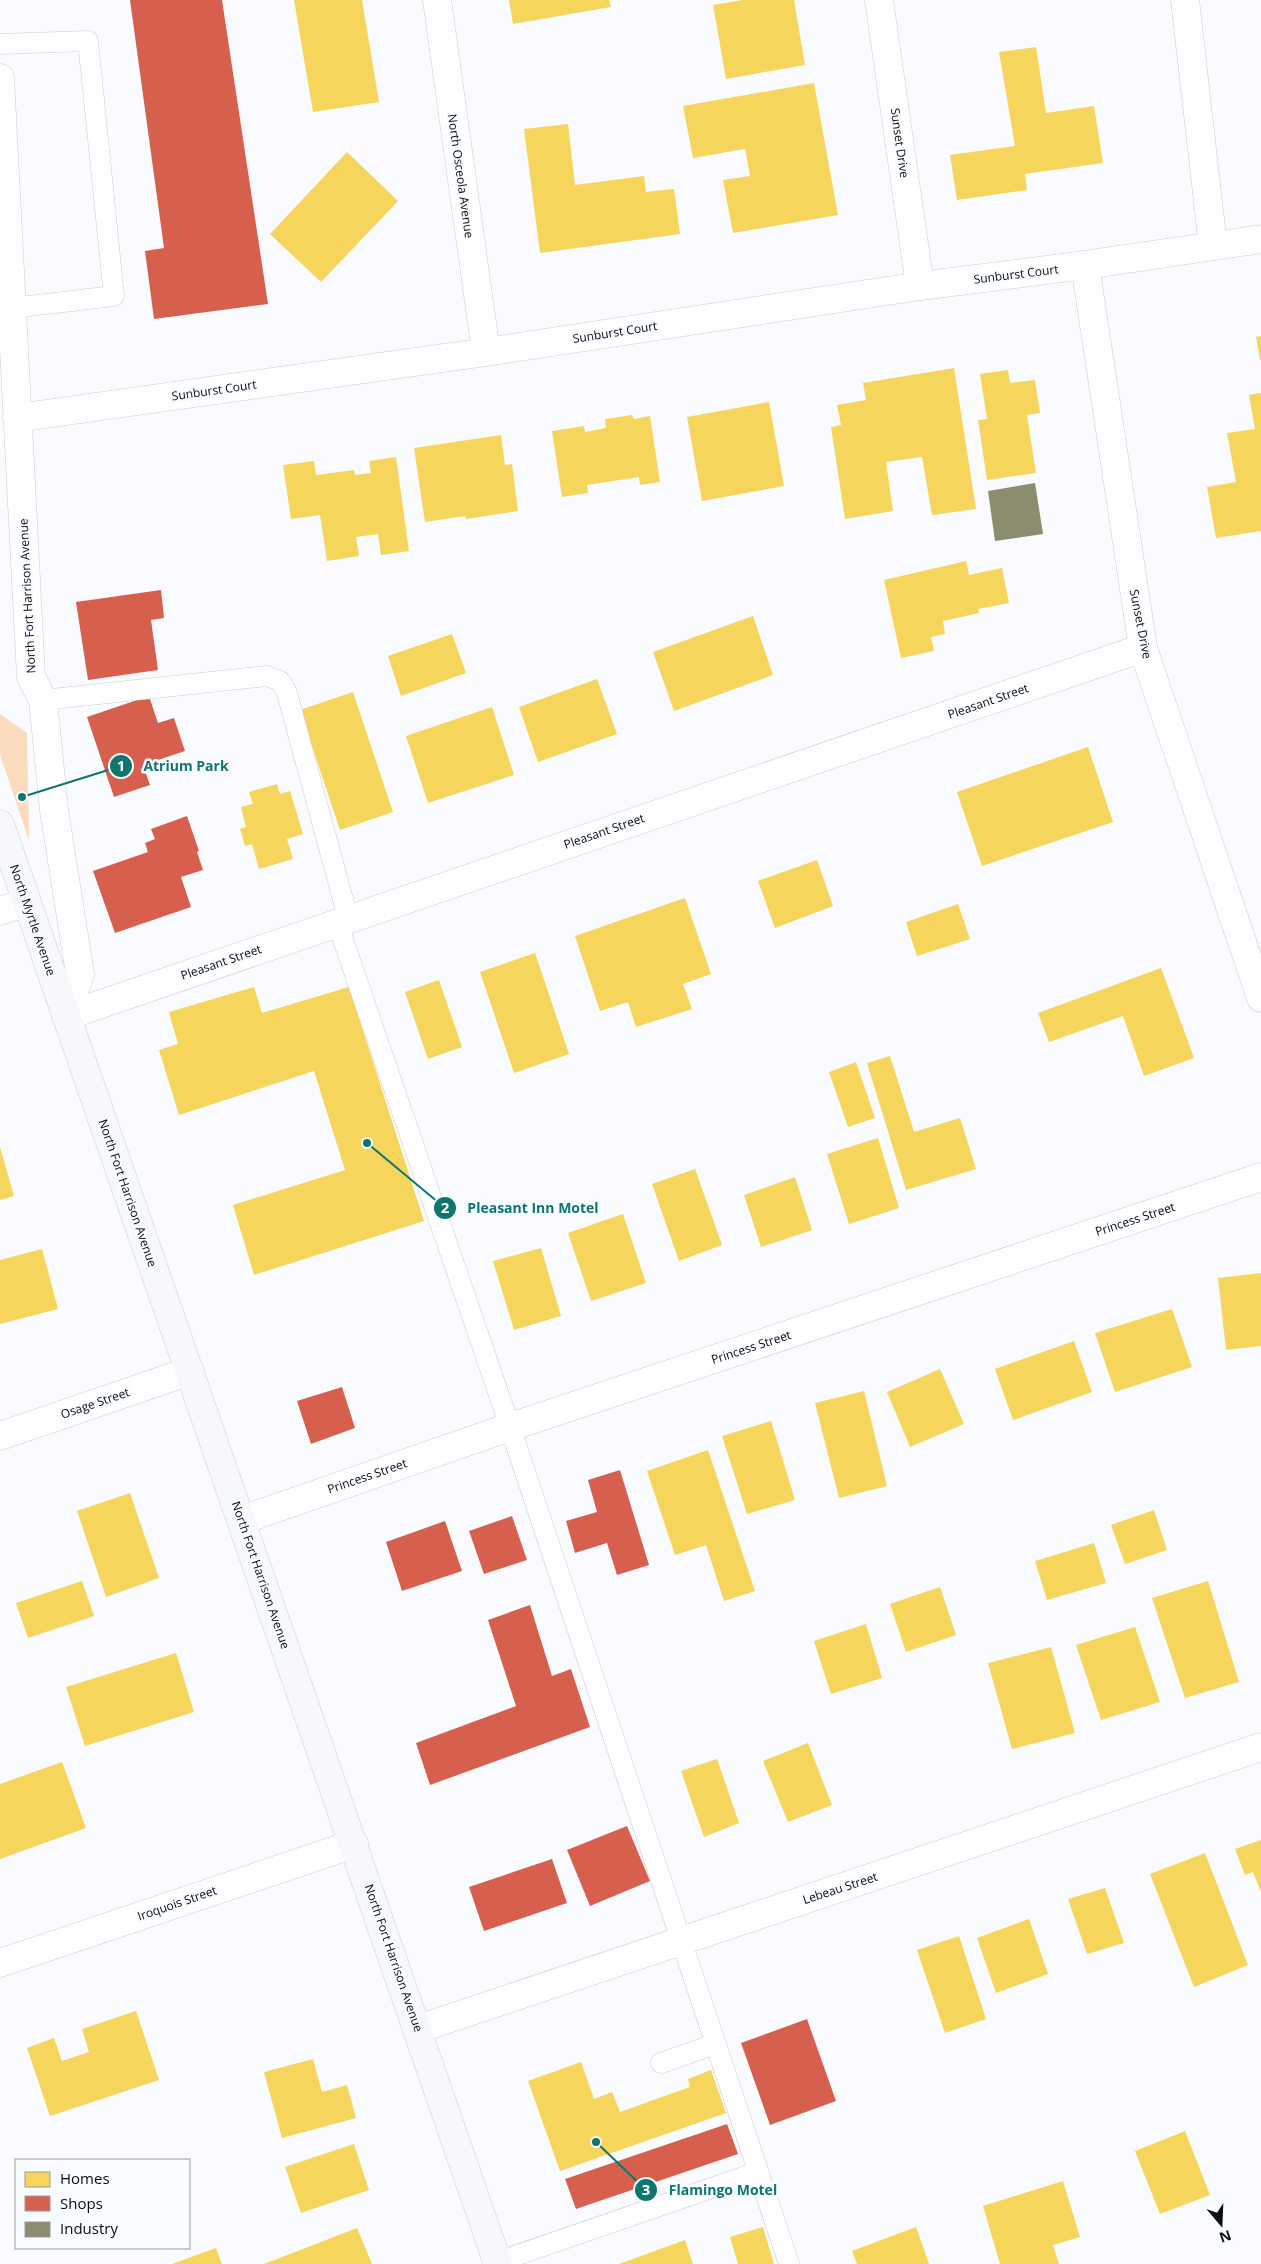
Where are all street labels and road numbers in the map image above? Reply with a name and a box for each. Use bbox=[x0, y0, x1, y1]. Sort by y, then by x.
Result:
street label: Sunset Drive bbox=[887, 107, 913, 179]
street label: North Osceola Avenue bbox=[444, 113, 478, 239]
street label: Sunburst Court bbox=[973, 260, 1059, 288]
street label: Sunburst Court bbox=[572, 317, 658, 347]
street label: Sunburst Court bbox=[171, 376, 257, 404]
street label: North Fort Harrison Avenue bbox=[14, 518, 40, 674]
street label: Sunset Drive bbox=[1126, 588, 1156, 660]
street label: Pleasant Street bbox=[945, 679, 1031, 723]
street label: Pleasant Street bbox=[561, 809, 647, 853]
street label: North Myrtle Avenue bbox=[6, 862, 60, 978]
street label: Pleasant Street bbox=[178, 940, 264, 984]
street label: North Fort Harrison Avenue bbox=[95, 1117, 161, 1269]
street label: Princess Street bbox=[1093, 1198, 1177, 1240]
street label: Princess Street bbox=[709, 1326, 793, 1368]
street label: Osage Street bbox=[58, 1383, 132, 1423]
street label: Princess Street bbox=[325, 1454, 409, 1498]
street label: North Fort Harrison Avenue bbox=[228, 1499, 294, 1651]
street label: Lebeau Street bbox=[800, 1868, 880, 1908]
street label: Iroquois Street bbox=[135, 1881, 219, 1925]
street label: North Fort Harrison Avenue bbox=[361, 1882, 427, 2034]

